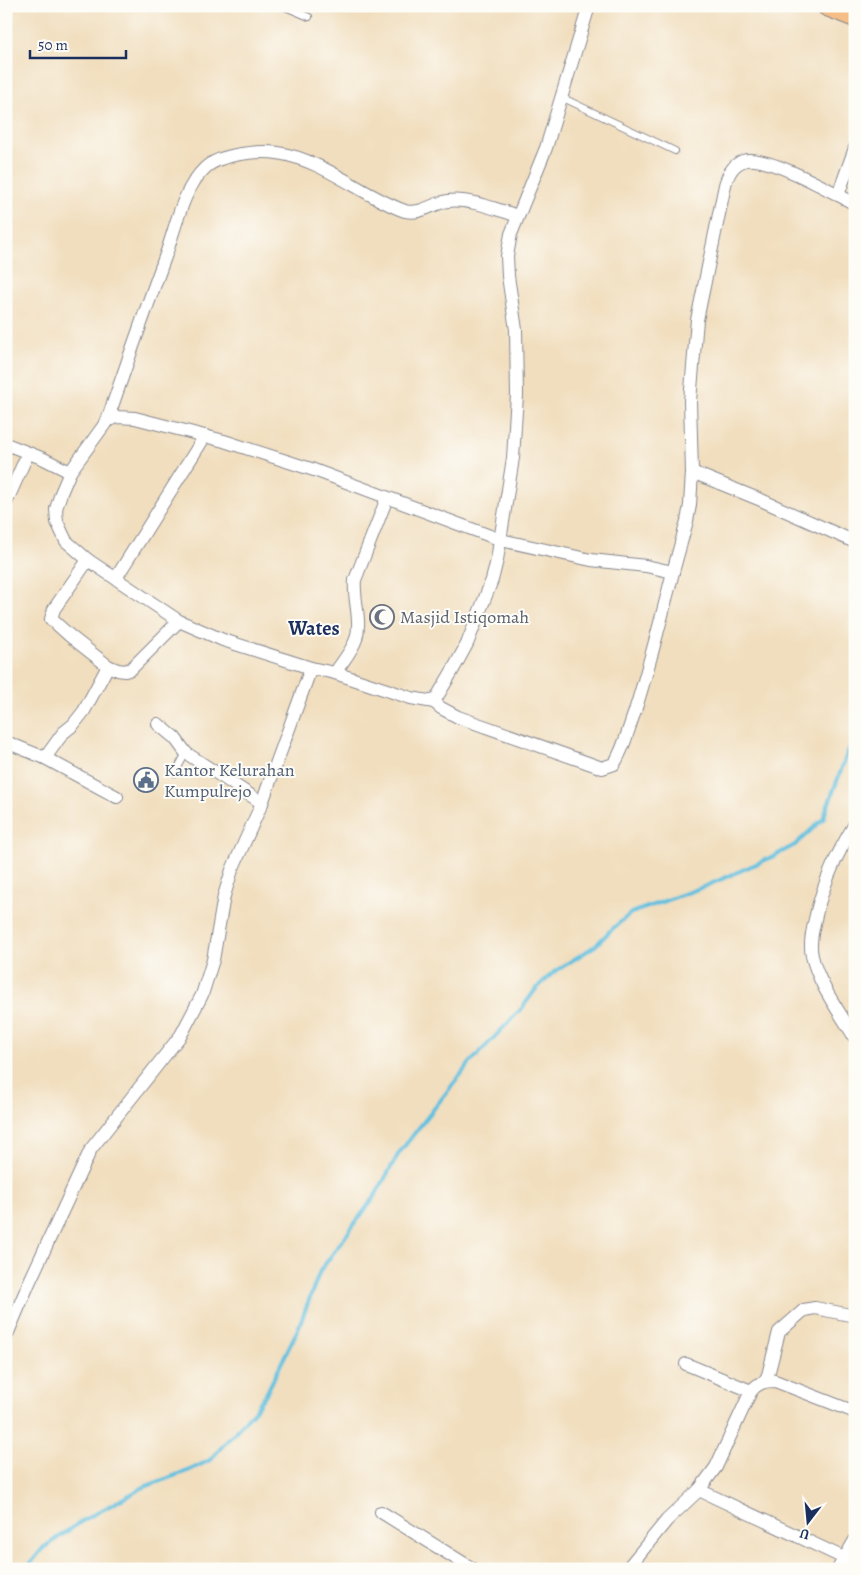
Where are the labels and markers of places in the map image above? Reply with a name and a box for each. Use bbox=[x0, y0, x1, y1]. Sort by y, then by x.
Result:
mosque icon: Masjid Istiqomah bbox=[369, 604, 395, 630]
place label: Masjid Istiqomah bbox=[400, 605, 530, 629]
place label: Kantor Kelurahan Kumpulrejo bbox=[164, 758, 295, 803]
public building icon: Kantor Kelurahan Kumpulrejo bbox=[133, 767, 159, 793]

